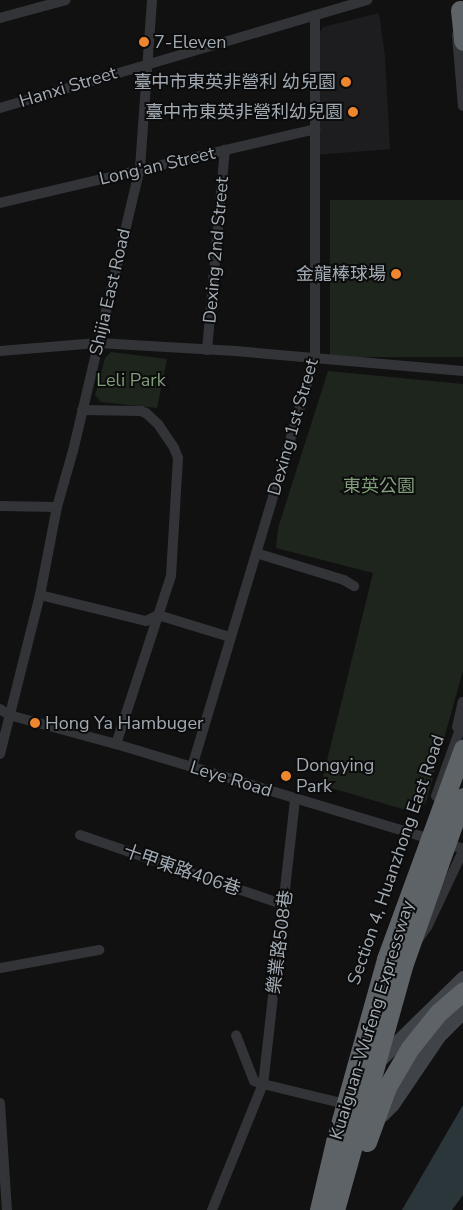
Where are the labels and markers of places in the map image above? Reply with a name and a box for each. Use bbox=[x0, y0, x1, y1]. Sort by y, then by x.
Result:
place label: 7-Eleven bbox=[154, 31, 227, 53]
marker: 7-Eleven bbox=[138, 36, 150, 48]
place label: 臺中市東英非營利 幼兒園 bbox=[133, 71, 336, 93]
marker: 臺中市東英非營利 幼兒園 bbox=[340, 76, 352, 88]
place label: 臺中市東英非營利幼兒園 bbox=[145, 101, 343, 123]
marker: 臺中市東英非營利幼兒園 bbox=[347, 106, 359, 118]
place label: 金龍棒球場 bbox=[296, 263, 386, 285]
marker: 金龍棒球場 bbox=[390, 268, 402, 280]
place label: Hong Ya Hambuger bbox=[45, 712, 203, 734]
marker: Hong Ya Hambuger bbox=[29, 717, 41, 729]
place label: Dongying Park bbox=[296, 755, 374, 798]
marker: Dongying Park bbox=[280, 770, 292, 782]

